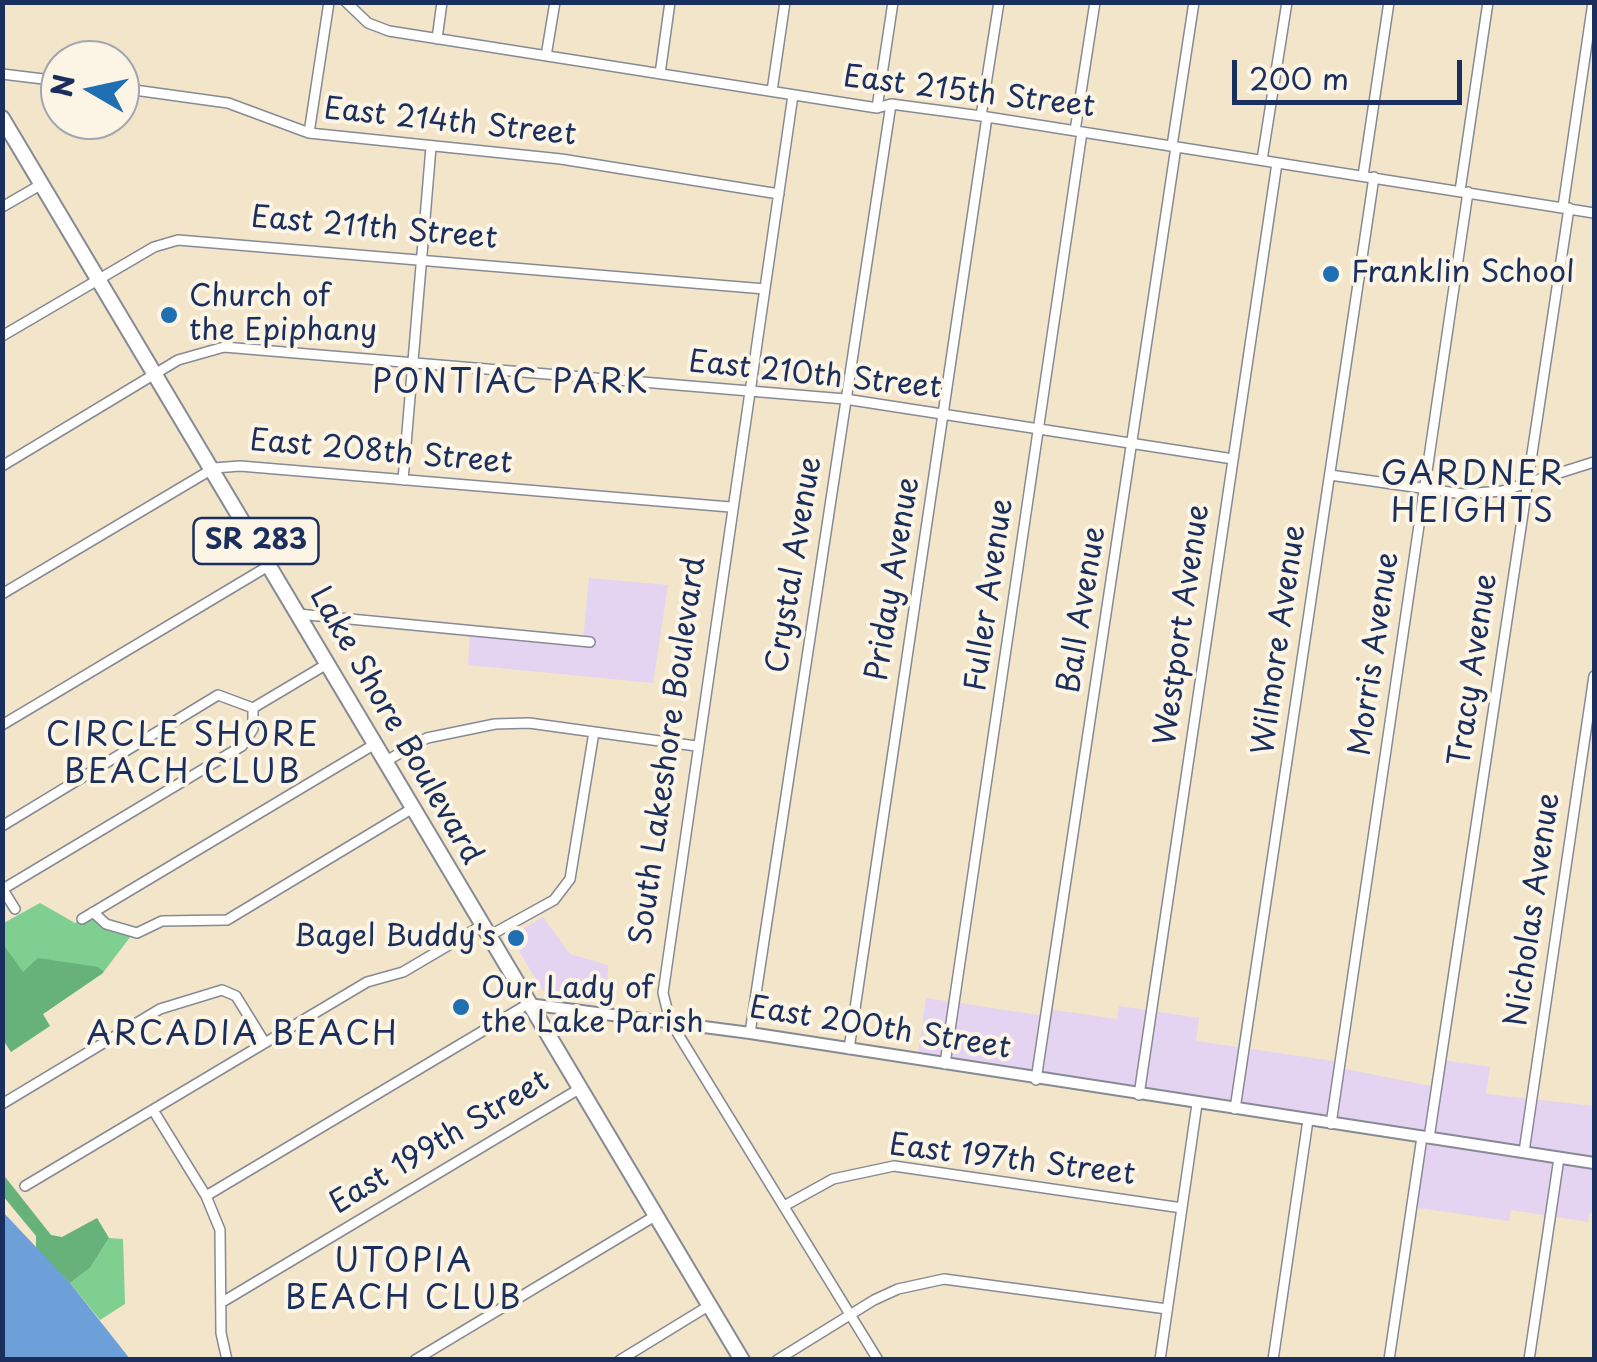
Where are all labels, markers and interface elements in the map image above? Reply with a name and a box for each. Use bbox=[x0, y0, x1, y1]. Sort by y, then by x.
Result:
north arrow bbox=[40, 40, 140, 140]
scale bar bbox=[1237, 40, 1467, 102]
text: 200 m bbox=[1249, 55, 1349, 100]
street label: East 215th Street bbox=[841, 60, 1097, 126]
text: N bbox=[39, 71, 85, 100]
street label: East 214th Street bbox=[322, 92, 578, 154]
street label: East 211th Street bbox=[249, 200, 499, 258]
place label: Franklin School bbox=[1351, 256, 1575, 292]
marker: Franklin School bbox=[1320, 263, 1342, 285]
place label: Church of the Epiphany bbox=[189, 280, 377, 350]
marker: Church of the Epiphany bbox=[158, 304, 180, 326]
street label: East 210th Street bbox=[687, 345, 943, 407]
district label: PONTIAC PARK bbox=[372, 365, 650, 403]
street label: East 208th Street bbox=[248, 424, 514, 482]
street label: Crystal Avenue bbox=[760, 454, 830, 676]
district label: GARDNER HEIGHTS bbox=[1381, 457, 1565, 532]
street label: Priday Avenue bbox=[860, 475, 928, 683]
street label: Fuller Avenue bbox=[959, 496, 1021, 694]
street label: Westport Avenue bbox=[1148, 502, 1218, 748]
road number: SR 283 bbox=[194, 518, 318, 564]
street label: Wilmore Avenue bbox=[1246, 523, 1314, 757]
street label: Ball Avenue bbox=[1052, 524, 1114, 696]
street label: Morris Avenue bbox=[1343, 550, 1407, 758]
street label: South Lakeshore Boulevard bbox=[624, 555, 714, 947]
street label: Tracy Avenue bbox=[1443, 571, 1505, 769]
street label: Lake Shore Boulevard bbox=[301, 581, 489, 871]
district label: CIRCLE SHORE BEACH CLUB bbox=[47, 718, 319, 793]
street label: Nicholas Avenue bbox=[1500, 791, 1568, 1029]
place label: Bagel Buddy's bbox=[293, 920, 496, 956]
marker: Bagel Buddy's bbox=[505, 927, 527, 949]
place label: Our Lady of the Lake Parish bbox=[481, 972, 704, 1042]
street label: East 200th Street bbox=[747, 991, 1013, 1067]
marker: Our Lady of the Lake Parish bbox=[450, 996, 472, 1018]
district label: ARCADIA BEACH bbox=[88, 1017, 398, 1055]
street label: East 199th Street bbox=[324, 1063, 556, 1223]
street label: East 197th Street bbox=[887, 1128, 1137, 1194]
district label: UTOPIA BEACH CLUB bbox=[286, 1244, 522, 1319]

